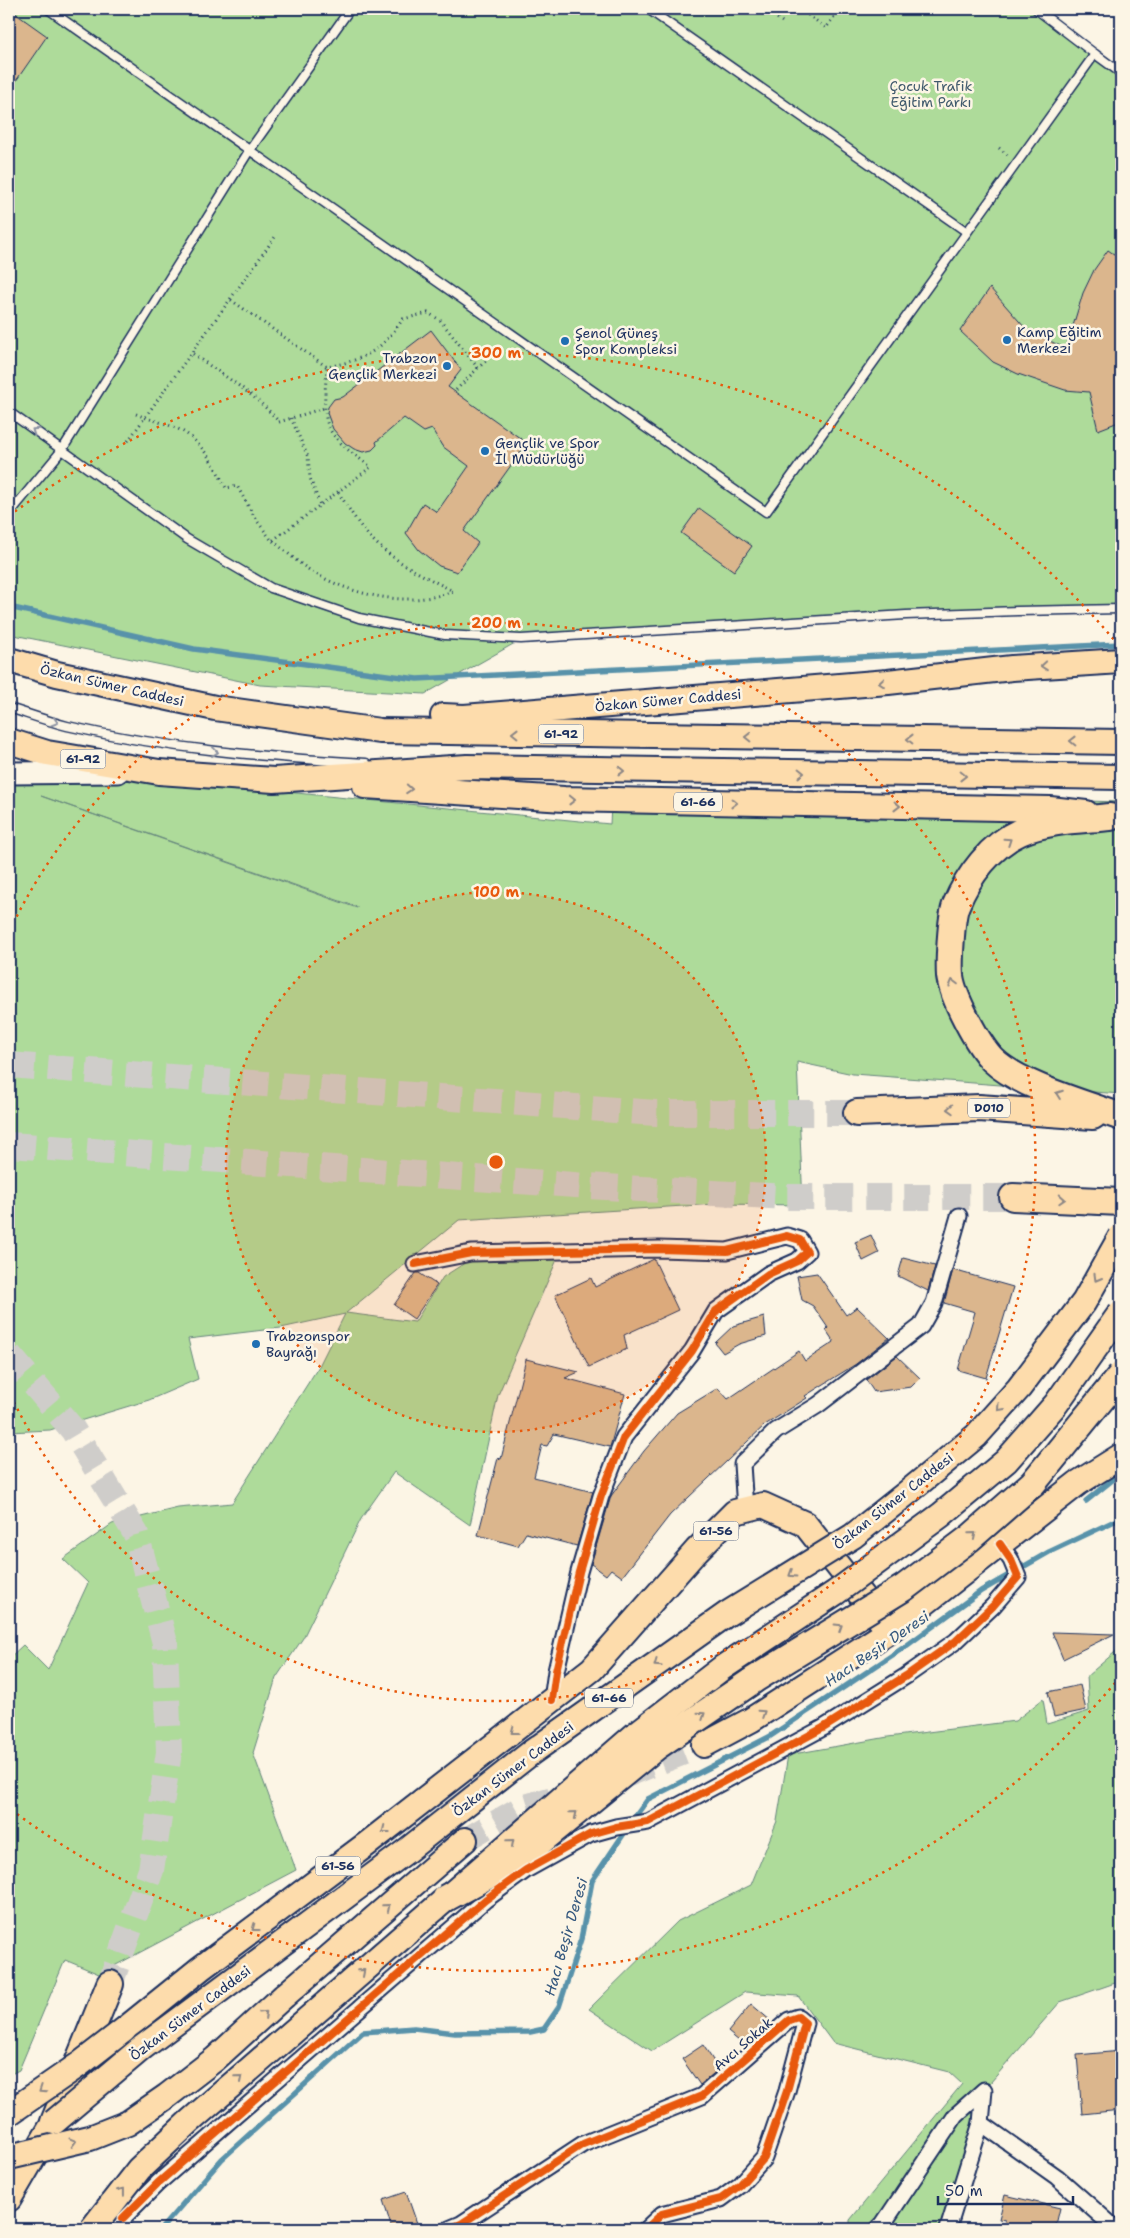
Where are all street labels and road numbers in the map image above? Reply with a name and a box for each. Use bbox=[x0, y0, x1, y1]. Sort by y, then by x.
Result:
street label: Özkan Sümer Caddesi bbox=[38, 660, 186, 710]
street label: Özkan Sümer Caddesi bbox=[594, 685, 742, 715]
road number: 61-92 bbox=[538, 724, 584, 744]
road number: 61-92 bbox=[61, 750, 106, 769]
road number: 61-66 bbox=[674, 792, 722, 812]
road number: D010 bbox=[968, 1098, 1010, 1118]
street label: Özkan Sümer Caddesi bbox=[829, 1449, 957, 1553]
road number: 61-56 bbox=[694, 1522, 738, 1540]
road number: 61-66 bbox=[585, 1689, 633, 1708]
street label: Özkan Sümer Caddesi bbox=[449, 1718, 577, 1820]
road number: 61-56 bbox=[316, 1856, 360, 1875]
street label: Özkan Sümer Caddesi bbox=[126, 1962, 254, 2064]
street label: Avcı Sokak bbox=[710, 2013, 776, 2075]

